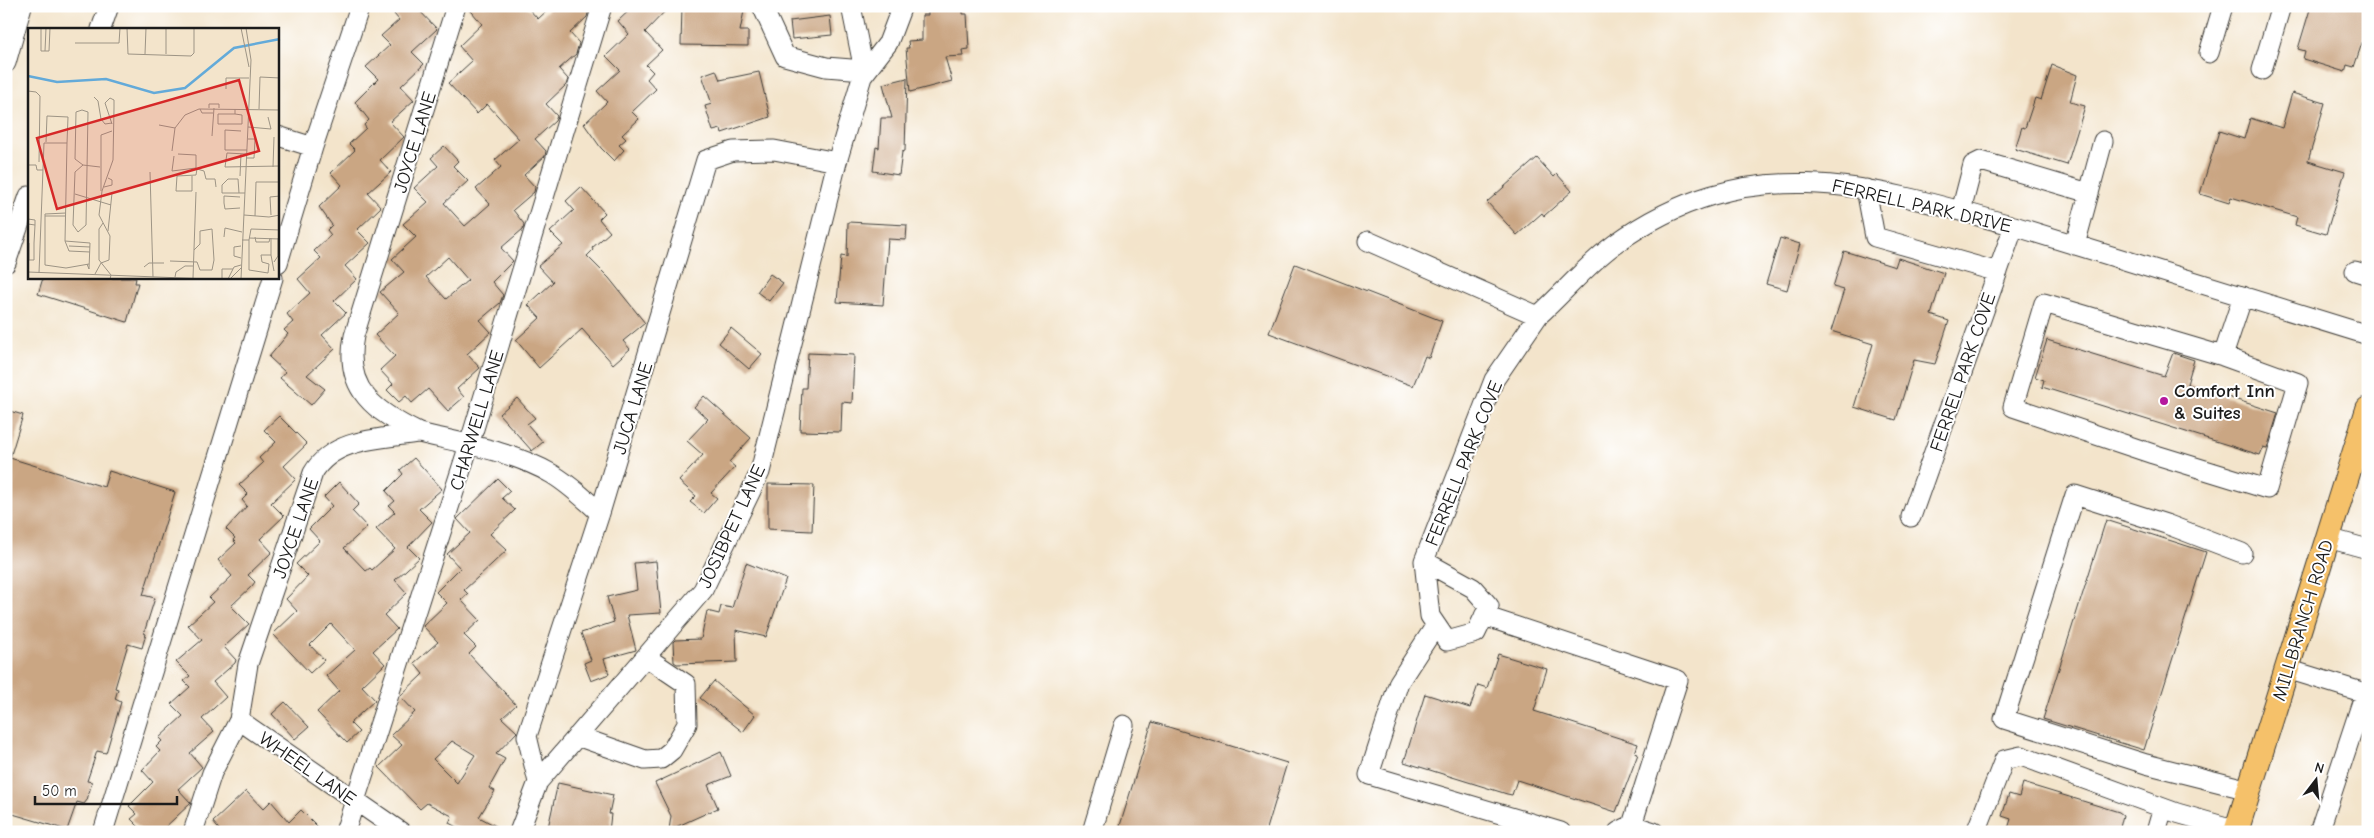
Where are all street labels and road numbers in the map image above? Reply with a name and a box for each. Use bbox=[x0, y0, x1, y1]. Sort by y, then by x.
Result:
street label: JOYCE LANE bbox=[389, 89, 441, 196]
street label: FERRELL PARK DRIVE bbox=[1830, 175, 2014, 237]
street label: FERREL PARK COVE bbox=[1925, 290, 2000, 455]
street label: CHARWELL LANE bbox=[445, 347, 509, 493]
street label: JUCA LANE bbox=[609, 360, 657, 457]
street label: FERRELL PARK COVE bbox=[1421, 378, 1507, 549]
street label: JOSIBPET LANE bbox=[694, 461, 770, 592]
street label: JOYCE LANE bbox=[269, 475, 323, 581]
street label: MILLBRANCH ROAD bbox=[2268, 537, 2338, 703]
street label: WHEEL LANE bbox=[255, 727, 360, 810]

